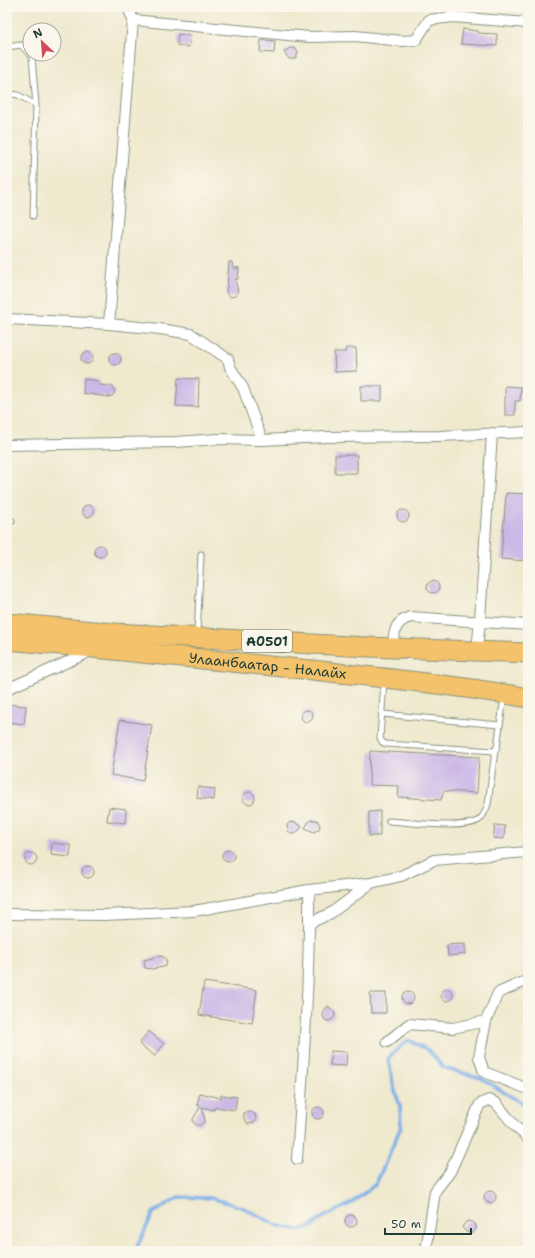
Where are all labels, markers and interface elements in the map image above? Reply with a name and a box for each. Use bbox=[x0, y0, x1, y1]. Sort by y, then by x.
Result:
north arrow bbox=[22, 22, 62, 62]
text: N bbox=[31, 25, 45, 42]
road number: A0501 bbox=[242, 630, 292, 652]
street label: Улаанбаатар - Налайх bbox=[188, 649, 347, 683]
scale bar bbox=[385, 1210, 471, 1236]
text: 50 m bbox=[391, 1216, 421, 1232]

